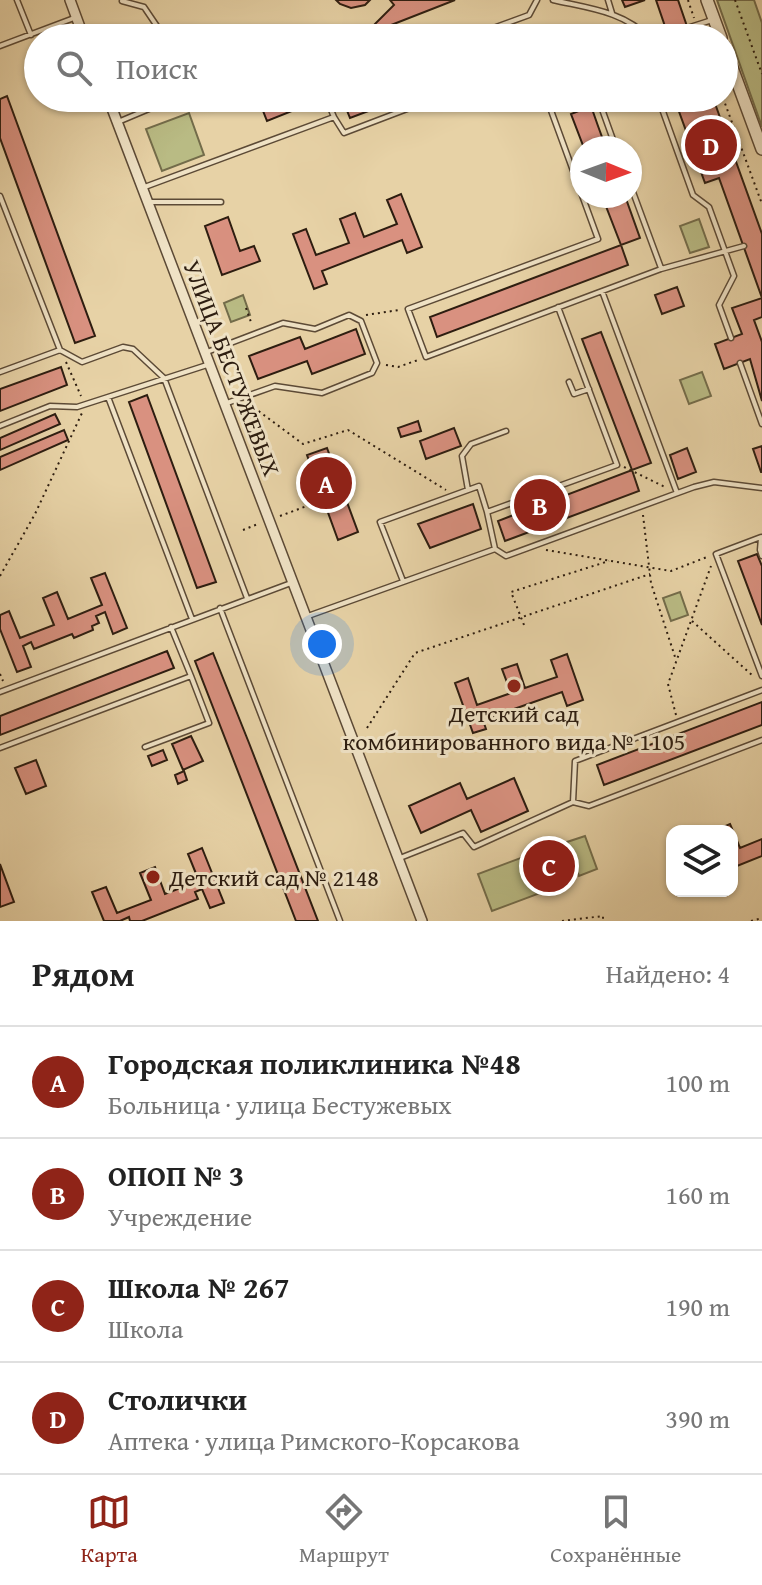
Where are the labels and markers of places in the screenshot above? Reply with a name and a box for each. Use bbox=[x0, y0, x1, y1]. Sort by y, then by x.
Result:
pin: D bbox=[685, 115, 737, 175]
pin: A bbox=[300, 453, 352, 513]
pin: B bbox=[514, 475, 566, 535]
marker: Детский сад комбинированного вида № 1105 bbox=[505, 677, 523, 695]
place label: Детский сад комбинированного вида № 1105 bbox=[343, 696, 685, 759]
pin: C bbox=[523, 836, 575, 896]
place label: Детский сад № 2148 bbox=[168, 860, 379, 895]
marker: Детский сад № 2148 bbox=[144, 868, 162, 886]

